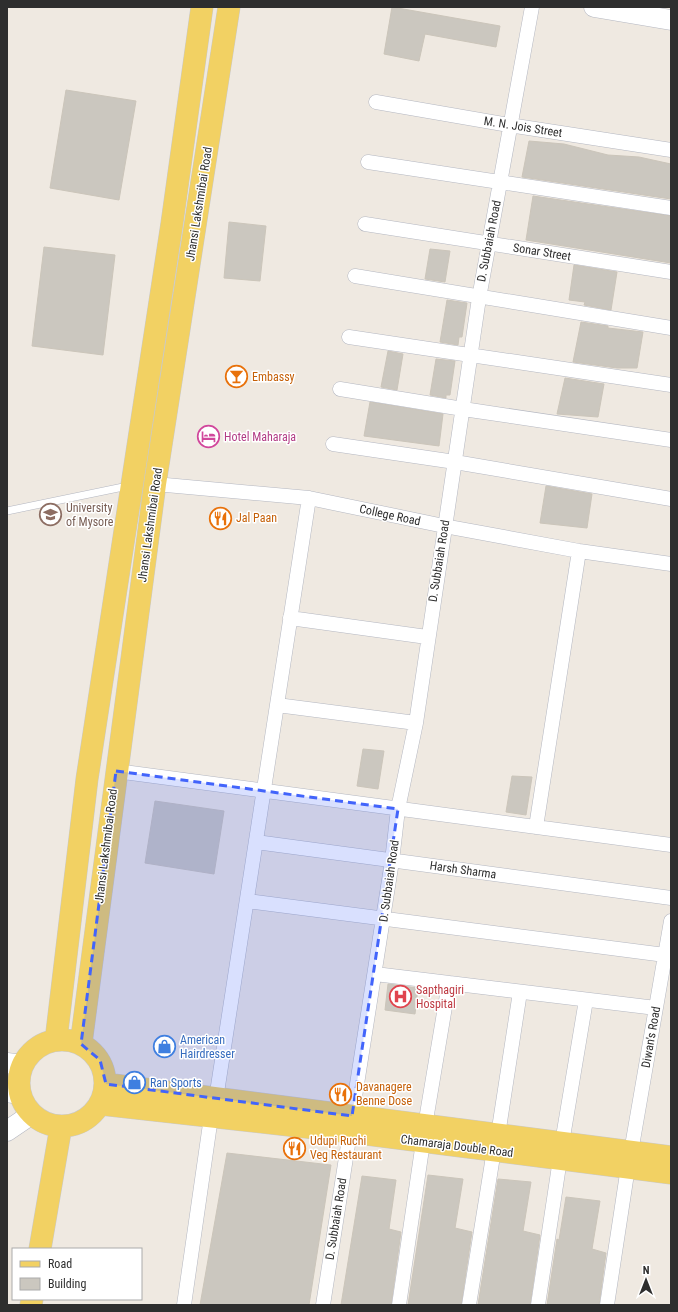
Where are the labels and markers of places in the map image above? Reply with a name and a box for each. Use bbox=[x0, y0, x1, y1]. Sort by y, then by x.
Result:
bar icon: Embassy bbox=[224, 364, 250, 390]
place label: Embassy bbox=[252, 370, 295, 384]
hotel icon: Hotel Maharaja bbox=[196, 424, 222, 450]
place label: Hotel Maharaja bbox=[224, 430, 296, 444]
place label: University of Mysore bbox=[66, 501, 114, 529]
school or university icon: University of Mysore bbox=[37, 502, 63, 528]
restaurant icon: Jal Paan bbox=[208, 505, 234, 531]
place label: Jal Paan bbox=[236, 511, 277, 525]
place label: Sapthagiri Hospital bbox=[416, 983, 464, 1011]
hospital icon: Sapthagiri Hospital bbox=[388, 984, 414, 1010]
place label: American Hairdresser bbox=[180, 1033, 235, 1061]
shop icon: American Hairdresser bbox=[151, 1034, 177, 1060]
shop icon: Ran Sports bbox=[121, 1070, 147, 1096]
place label: Ran Sports bbox=[150, 1076, 202, 1090]
place label: Davanagere Benne Dose bbox=[356, 1080, 413, 1108]
restaurant icon: Davanagere Benne Dose bbox=[327, 1081, 353, 1107]
place label: Udupi Ruchi Veg Restaurant bbox=[310, 1134, 382, 1162]
restaurant icon: Udupi Ruchi Veg Restaurant bbox=[282, 1135, 308, 1161]

